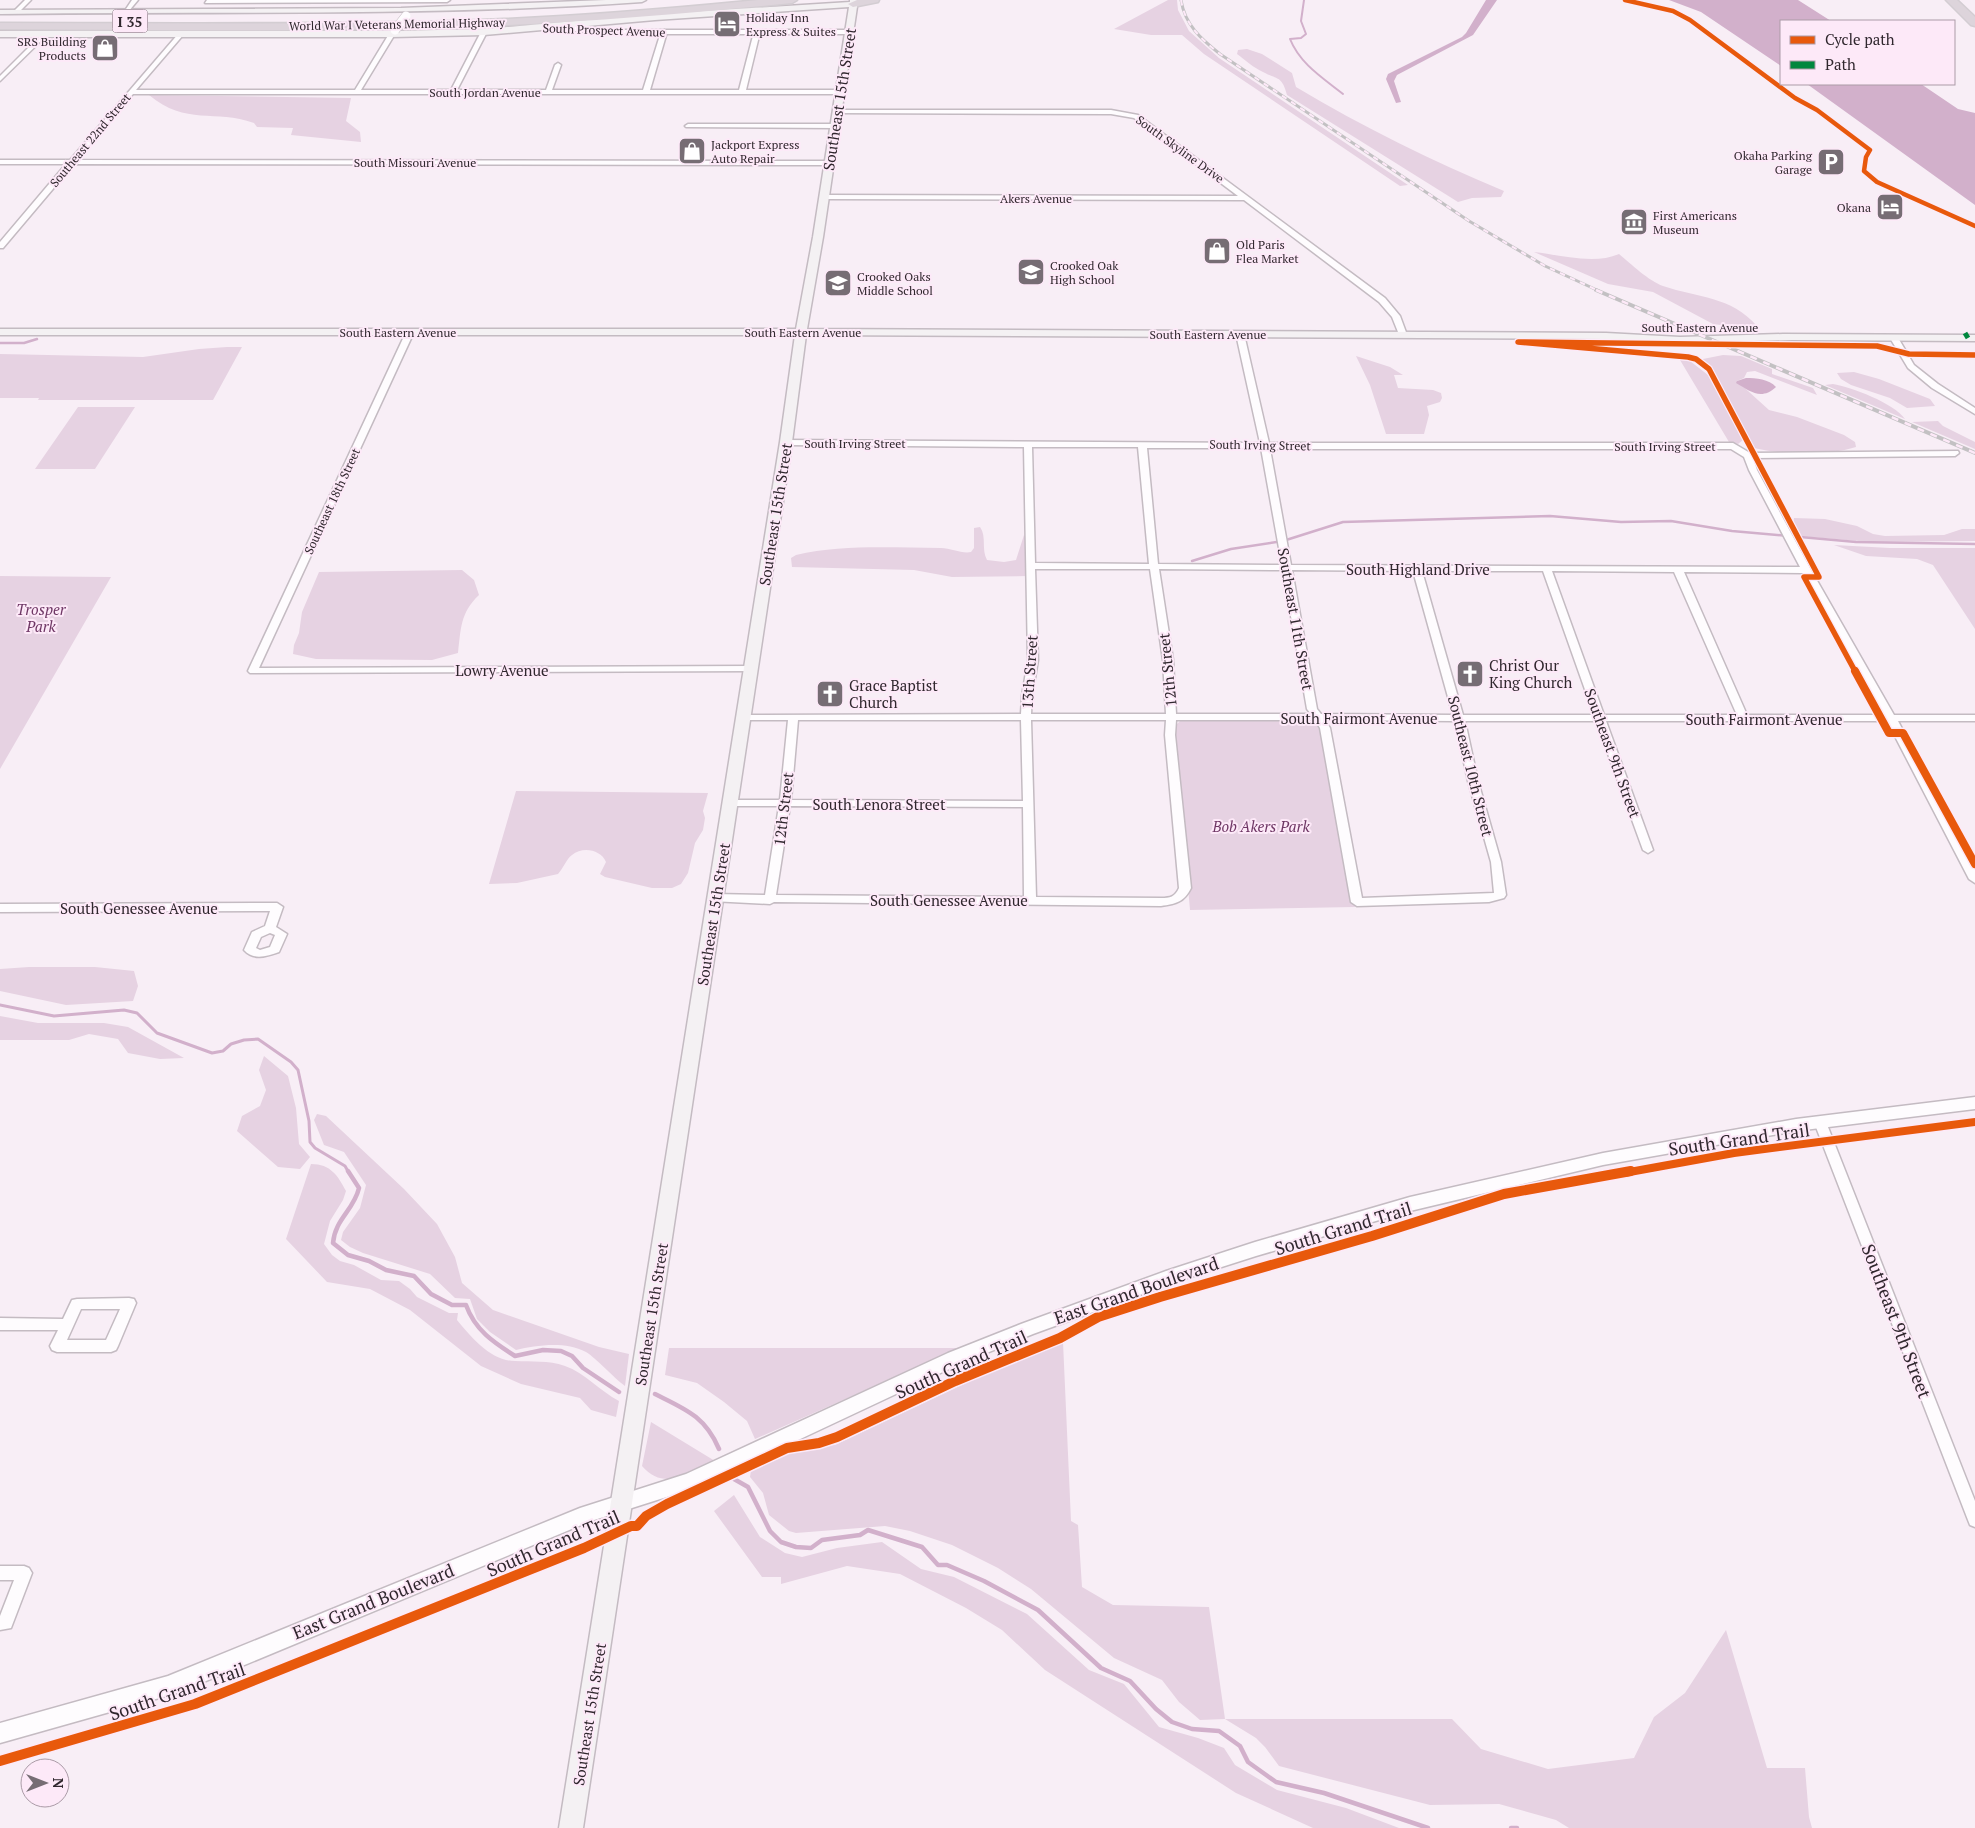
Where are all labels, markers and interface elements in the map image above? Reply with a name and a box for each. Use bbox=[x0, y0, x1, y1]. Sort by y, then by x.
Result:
hotel icon: Holiday Inn Express & Suites bbox=[712, 9, 742, 39]
road number: I 35 bbox=[112, 10, 148, 32]
place label: Holiday Inn Express & Suites bbox=[746, 10, 836, 39]
street label: World War I Veterans Memorial Highway bbox=[289, 15, 506, 33]
street label: South Prospect Avenue bbox=[542, 20, 666, 40]
legend bbox=[1780, 20, 1955, 85]
street label: Southeast 15th Street bbox=[818, 26, 860, 172]
text: Cycle path bbox=[1825, 29, 1895, 49]
shop icon: SRS Building Products bbox=[90, 33, 120, 63]
place label: SRS Building Products bbox=[17, 34, 87, 63]
text: Path bbox=[1825, 54, 1856, 74]
street label: South Jordan Avenue bbox=[429, 85, 541, 100]
street label: Southeast 22nd Street bbox=[46, 90, 134, 190]
street label: South Skyline Drive bbox=[1133, 112, 1227, 186]
shop icon: Jackport Express Auto Repair bbox=[677, 136, 707, 166]
place label: Jackport Express Auto Repair bbox=[711, 137, 799, 166]
parking icon: Okaha Parking Garage bbox=[1816, 147, 1846, 177]
place label: Okaha Parking Garage bbox=[1734, 148, 1813, 177]
street label: South Missouri Avenue bbox=[354, 155, 476, 170]
street label: Akers Avenue bbox=[1000, 191, 1072, 206]
hotel icon: Okana bbox=[1875, 192, 1905, 222]
place label: Okana bbox=[1837, 200, 1871, 215]
museum icon: First Americans Museum bbox=[1619, 207, 1649, 237]
place label: First Americans Museum bbox=[1653, 208, 1737, 237]
shop icon: Old Paris Flea Market bbox=[1202, 236, 1232, 266]
place label: Old Paris Flea Market bbox=[1236, 237, 1299, 266]
school or university icon: Crooked Oak High School bbox=[1016, 257, 1046, 287]
place label: Crooked Oak High School bbox=[1050, 258, 1119, 287]
school or university icon: Crooked Oaks Middle School bbox=[823, 268, 853, 298]
place label: Crooked Oaks Middle School bbox=[857, 269, 933, 298]
street label: South Eastern Avenue bbox=[1642, 320, 1758, 335]
street label: South Eastern Avenue bbox=[340, 325, 456, 340]
street label: South Eastern Avenue bbox=[745, 325, 861, 340]
street label: South Eastern Avenue bbox=[1150, 327, 1266, 342]
street label: South Irving Street bbox=[804, 436, 906, 451]
street label: South Irving Street bbox=[1209, 437, 1311, 453]
street label: South Irving Street bbox=[1614, 439, 1716, 454]
street label: Southeast 15th Street bbox=[754, 441, 796, 587]
street label: Southeast 18th Street bbox=[301, 445, 363, 556]
street label: Southeast 11th Street bbox=[1274, 546, 1318, 692]
street label: South Highland Drive bbox=[1346, 559, 1490, 579]
park label: Trosper Park bbox=[16, 599, 67, 636]
street label: 12th Street bbox=[1153, 632, 1181, 708]
street label: 13th Street bbox=[1016, 634, 1042, 710]
place label: Christ Our King Church bbox=[1489, 655, 1572, 692]
church icon: Christ Our King Church bbox=[1455, 659, 1485, 689]
street label: Lowry Avenue bbox=[455, 660, 549, 680]
place label: Grace Baptist Church bbox=[849, 675, 938, 712]
church icon: Grace Baptist Church bbox=[815, 679, 845, 709]
street label: Southeast 9th Street bbox=[1580, 686, 1646, 821]
street label: Southeast 10th Street bbox=[1444, 694, 1498, 839]
street label: South Fairmont Avenue bbox=[1280, 708, 1438, 728]
street label: South Fairmont Avenue bbox=[1685, 709, 1843, 729]
street label: 12th Street bbox=[769, 771, 797, 847]
street label: South Lenora Street bbox=[813, 794, 946, 814]
park label: Bob Akers Park bbox=[1211, 816, 1310, 836]
street label: Southeast 15th Street bbox=[692, 841, 734, 987]
street label: South Genessee Avenue bbox=[870, 890, 1028, 910]
street label: South Genessee Avenue bbox=[60, 898, 218, 918]
street label: South Grand Trail bbox=[1667, 1117, 1811, 1161]
street label: South Grand Trail bbox=[1271, 1196, 1415, 1260]
street label: Southeast 9th Street bbox=[1857, 1240, 1938, 1402]
street label: Southeast 15th Street bbox=[630, 1241, 672, 1387]
street label: East Grand Boulevard bbox=[1051, 1251, 1221, 1329]
street label: South Grand Trail bbox=[891, 1324, 1031, 1404]
street label: South Grand Trail bbox=[483, 1504, 623, 1582]
street label: East Grand Boulevard bbox=[289, 1558, 457, 1644]
street label: Southeast 15th Street bbox=[568, 1641, 610, 1787]
street label: South Grand Trail bbox=[106, 1656, 248, 1726]
north arrow bbox=[20, 1758, 70, 1808]
text: N bbox=[49, 1778, 68, 1789]

